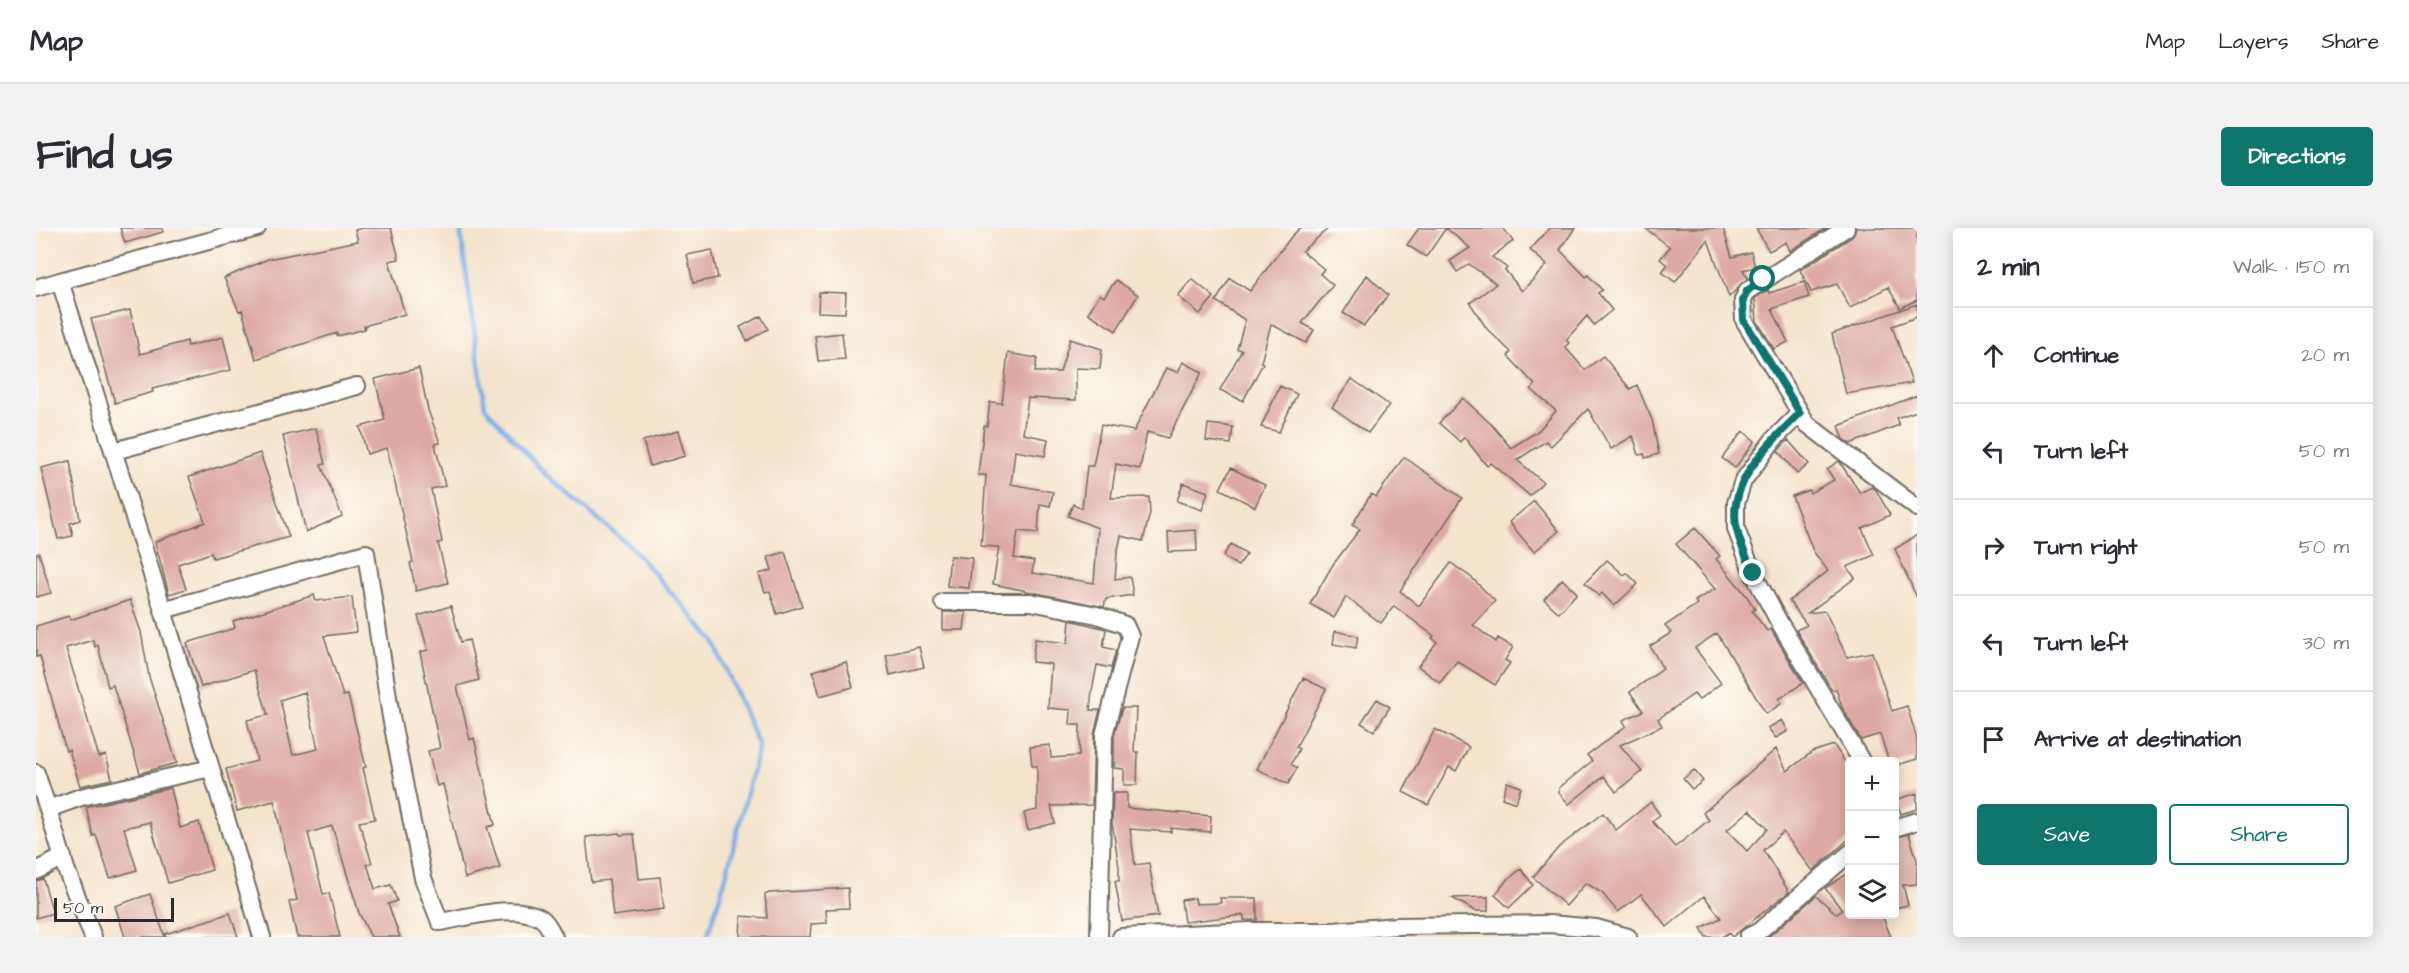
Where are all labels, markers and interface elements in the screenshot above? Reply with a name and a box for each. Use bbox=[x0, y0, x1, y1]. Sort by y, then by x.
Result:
text: Map bbox=[30, 22, 83, 61]
text: Map bbox=[2145, 27, 2185, 56]
text: Layers bbox=[2218, 27, 2288, 56]
text: Share bbox=[2321, 27, 2379, 56]
text: Find us bbox=[36, 127, 173, 185]
button: Directions bbox=[2221, 127, 2373, 186]
text: 2 min bbox=[1977, 249, 2039, 285]
text: Walk · 150 m bbox=[2233, 253, 2349, 281]
route start bbox=[1749, 265, 1775, 291]
icon: ahead bbox=[1977, 339, 2010, 372]
text: Continue bbox=[2034, 340, 2119, 371]
text: 20 m bbox=[2301, 341, 2349, 369]
icon: left bbox=[1977, 435, 2010, 468]
text: Turn left bbox=[2034, 436, 2128, 467]
text: 50 m bbox=[2299, 437, 2349, 465]
icon: right bbox=[1977, 531, 2010, 564]
text: Turn right bbox=[2034, 532, 2137, 563]
text: 50 m bbox=[2299, 533, 2349, 561]
route end bbox=[1739, 559, 1765, 585]
icon: left bbox=[1977, 627, 2010, 660]
text: Turn left bbox=[2034, 628, 2128, 659]
text: 30 m bbox=[2303, 629, 2349, 657]
icon: arrive bbox=[1977, 723, 2010, 756]
text: Arrive at destination bbox=[2034, 724, 2241, 755]
map controls bbox=[1845, 757, 1899, 919]
button: + bbox=[1845, 757, 1899, 811]
button: Save bbox=[1977, 804, 2157, 865]
button: Share bbox=[2169, 804, 2349, 865]
button: − bbox=[1845, 811, 1899, 865]
button: layers bbox=[1845, 865, 1899, 919]
scale bar bbox=[54, 895, 174, 922]
text: 50 m bbox=[63, 897, 103, 919]

